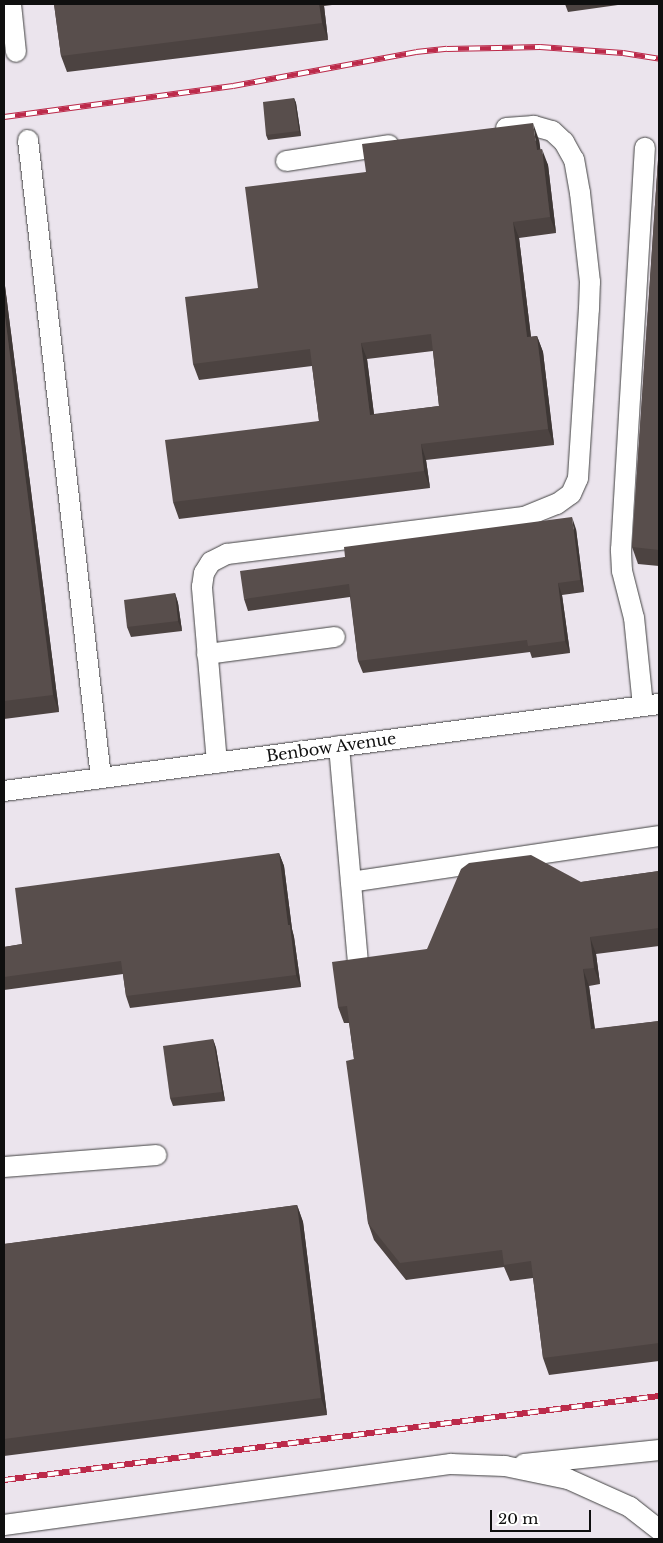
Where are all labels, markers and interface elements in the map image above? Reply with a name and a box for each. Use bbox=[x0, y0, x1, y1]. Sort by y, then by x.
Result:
street label: Benbow Avenue bbox=[264, 728, 398, 766]
scale bar bbox=[493, 1500, 594, 1532]
text: 20 m bbox=[498, 1509, 538, 1528]

